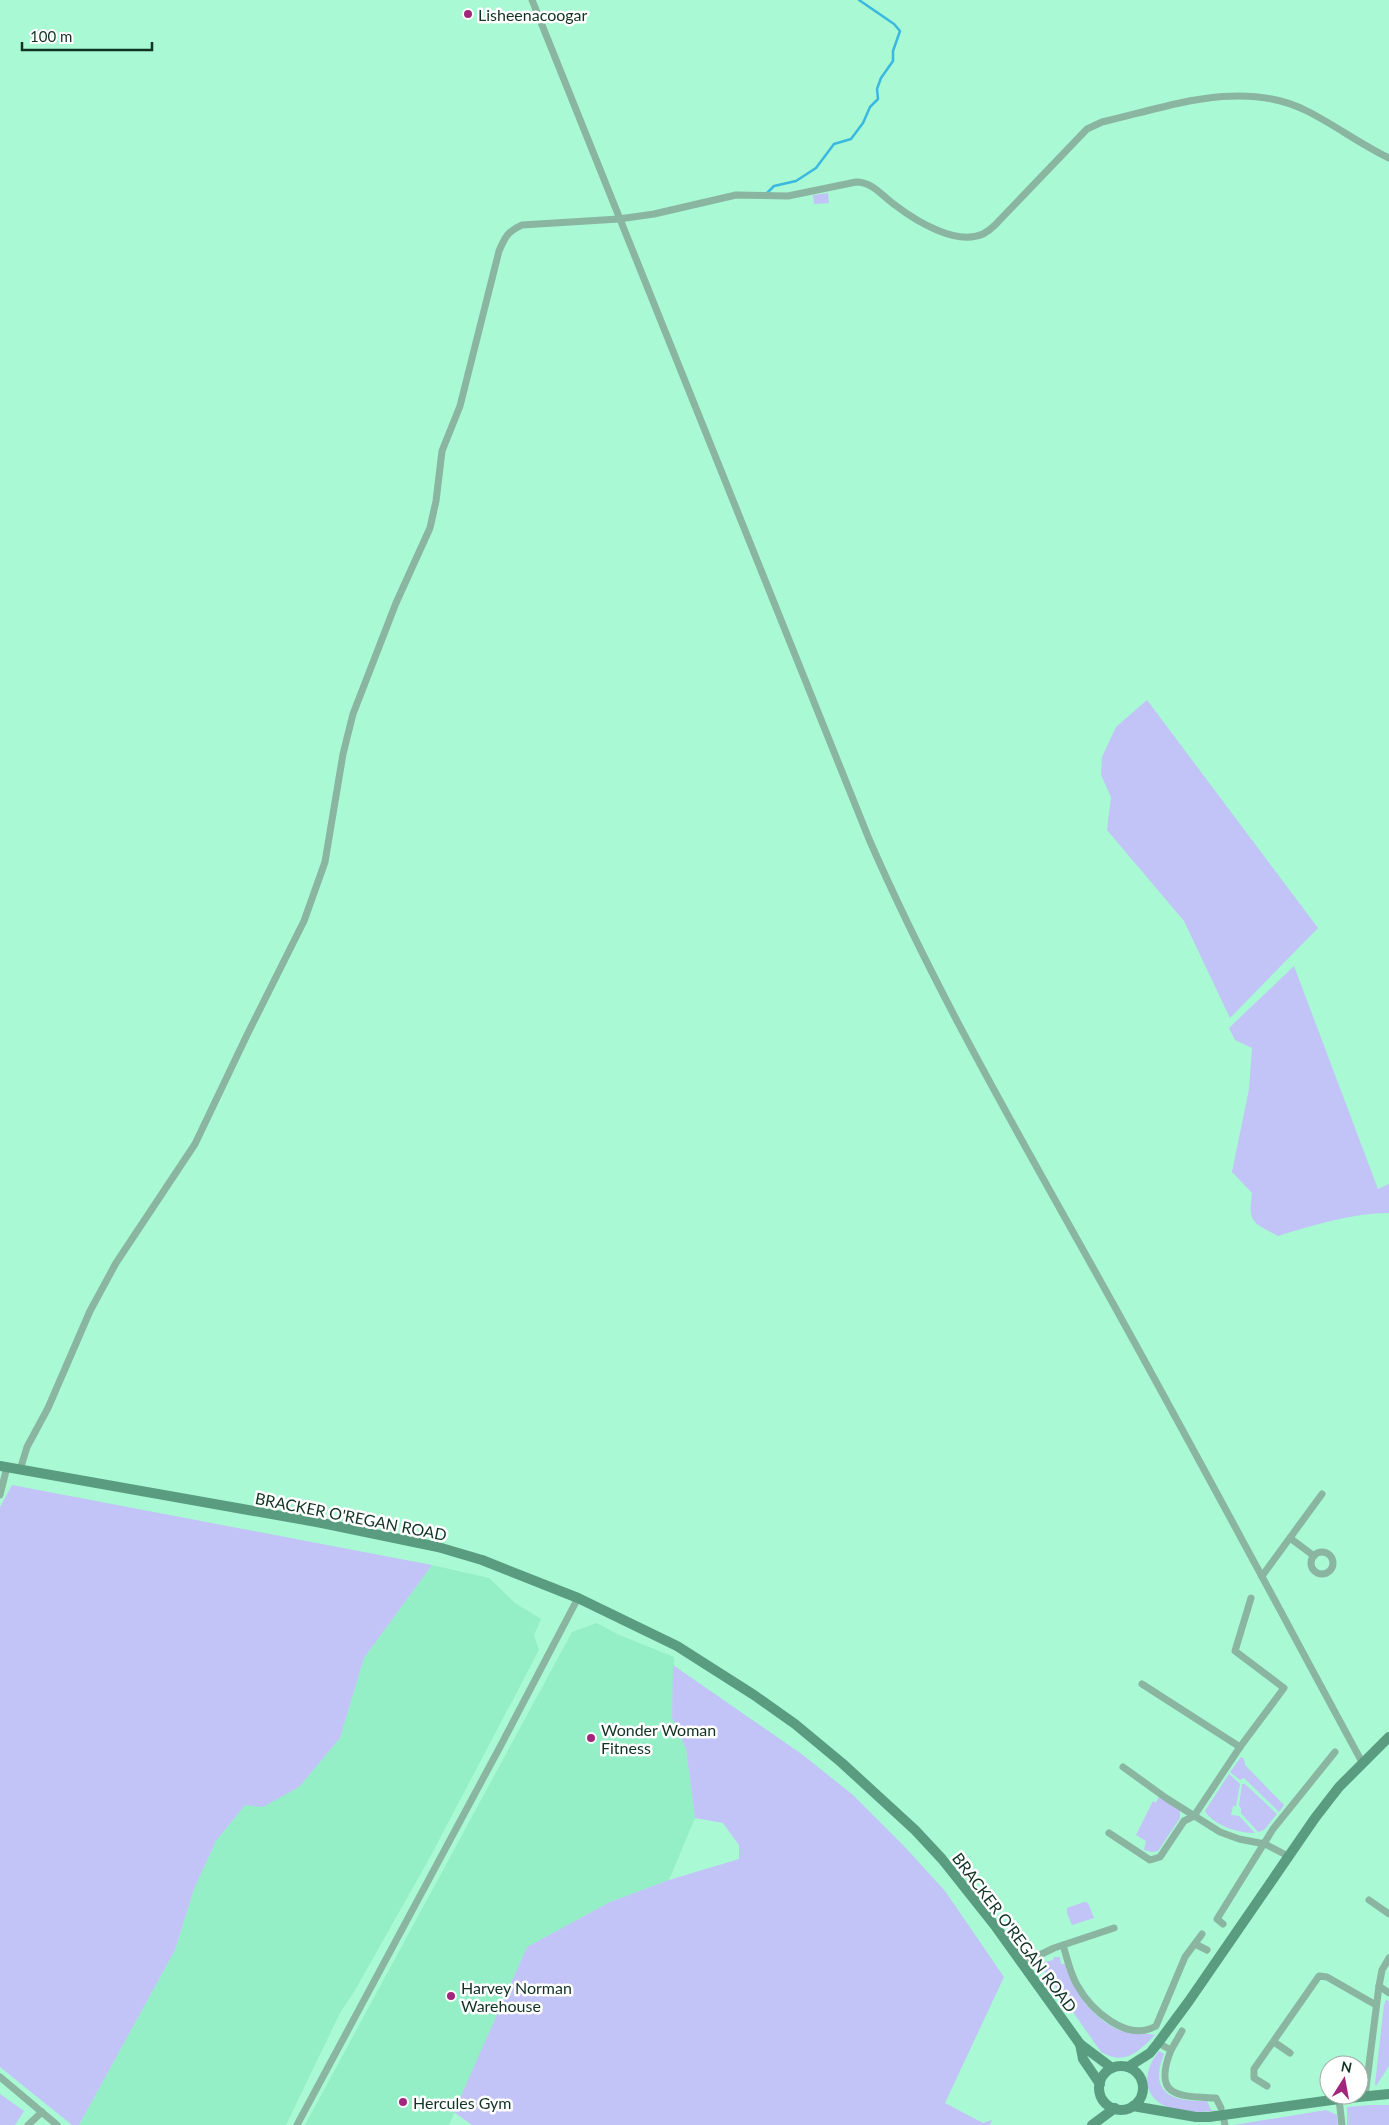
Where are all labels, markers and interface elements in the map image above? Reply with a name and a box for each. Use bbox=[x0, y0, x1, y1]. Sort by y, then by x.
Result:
place label: Lisheenacoogar bbox=[478, 5, 588, 24]
marker: Lisheenacoogar bbox=[462, 8, 474, 20]
scale bar bbox=[22, 20, 152, 52]
text: 100 m bbox=[30, 27, 72, 45]
street label: BRACKER O'REGAN ROAD bbox=[254, 1488, 448, 1544]
place label: Wonder Woman Fitness bbox=[601, 1720, 716, 1757]
marker: Wonder Woman Fitness bbox=[585, 1732, 597, 1744]
street label: BRACKER O'REGAN ROAD bbox=[949, 1848, 1081, 2016]
place label: Harvey Norman Warehouse bbox=[461, 1978, 572, 2015]
marker: Harvey Norman Warehouse bbox=[445, 1990, 457, 2002]
north arrow bbox=[1319, 2055, 1369, 2105]
text: N bbox=[1340, 2057, 1353, 2076]
place label: Hercules Gym bbox=[413, 2093, 512, 2112]
marker: Hercules Gym bbox=[397, 2096, 409, 2108]

